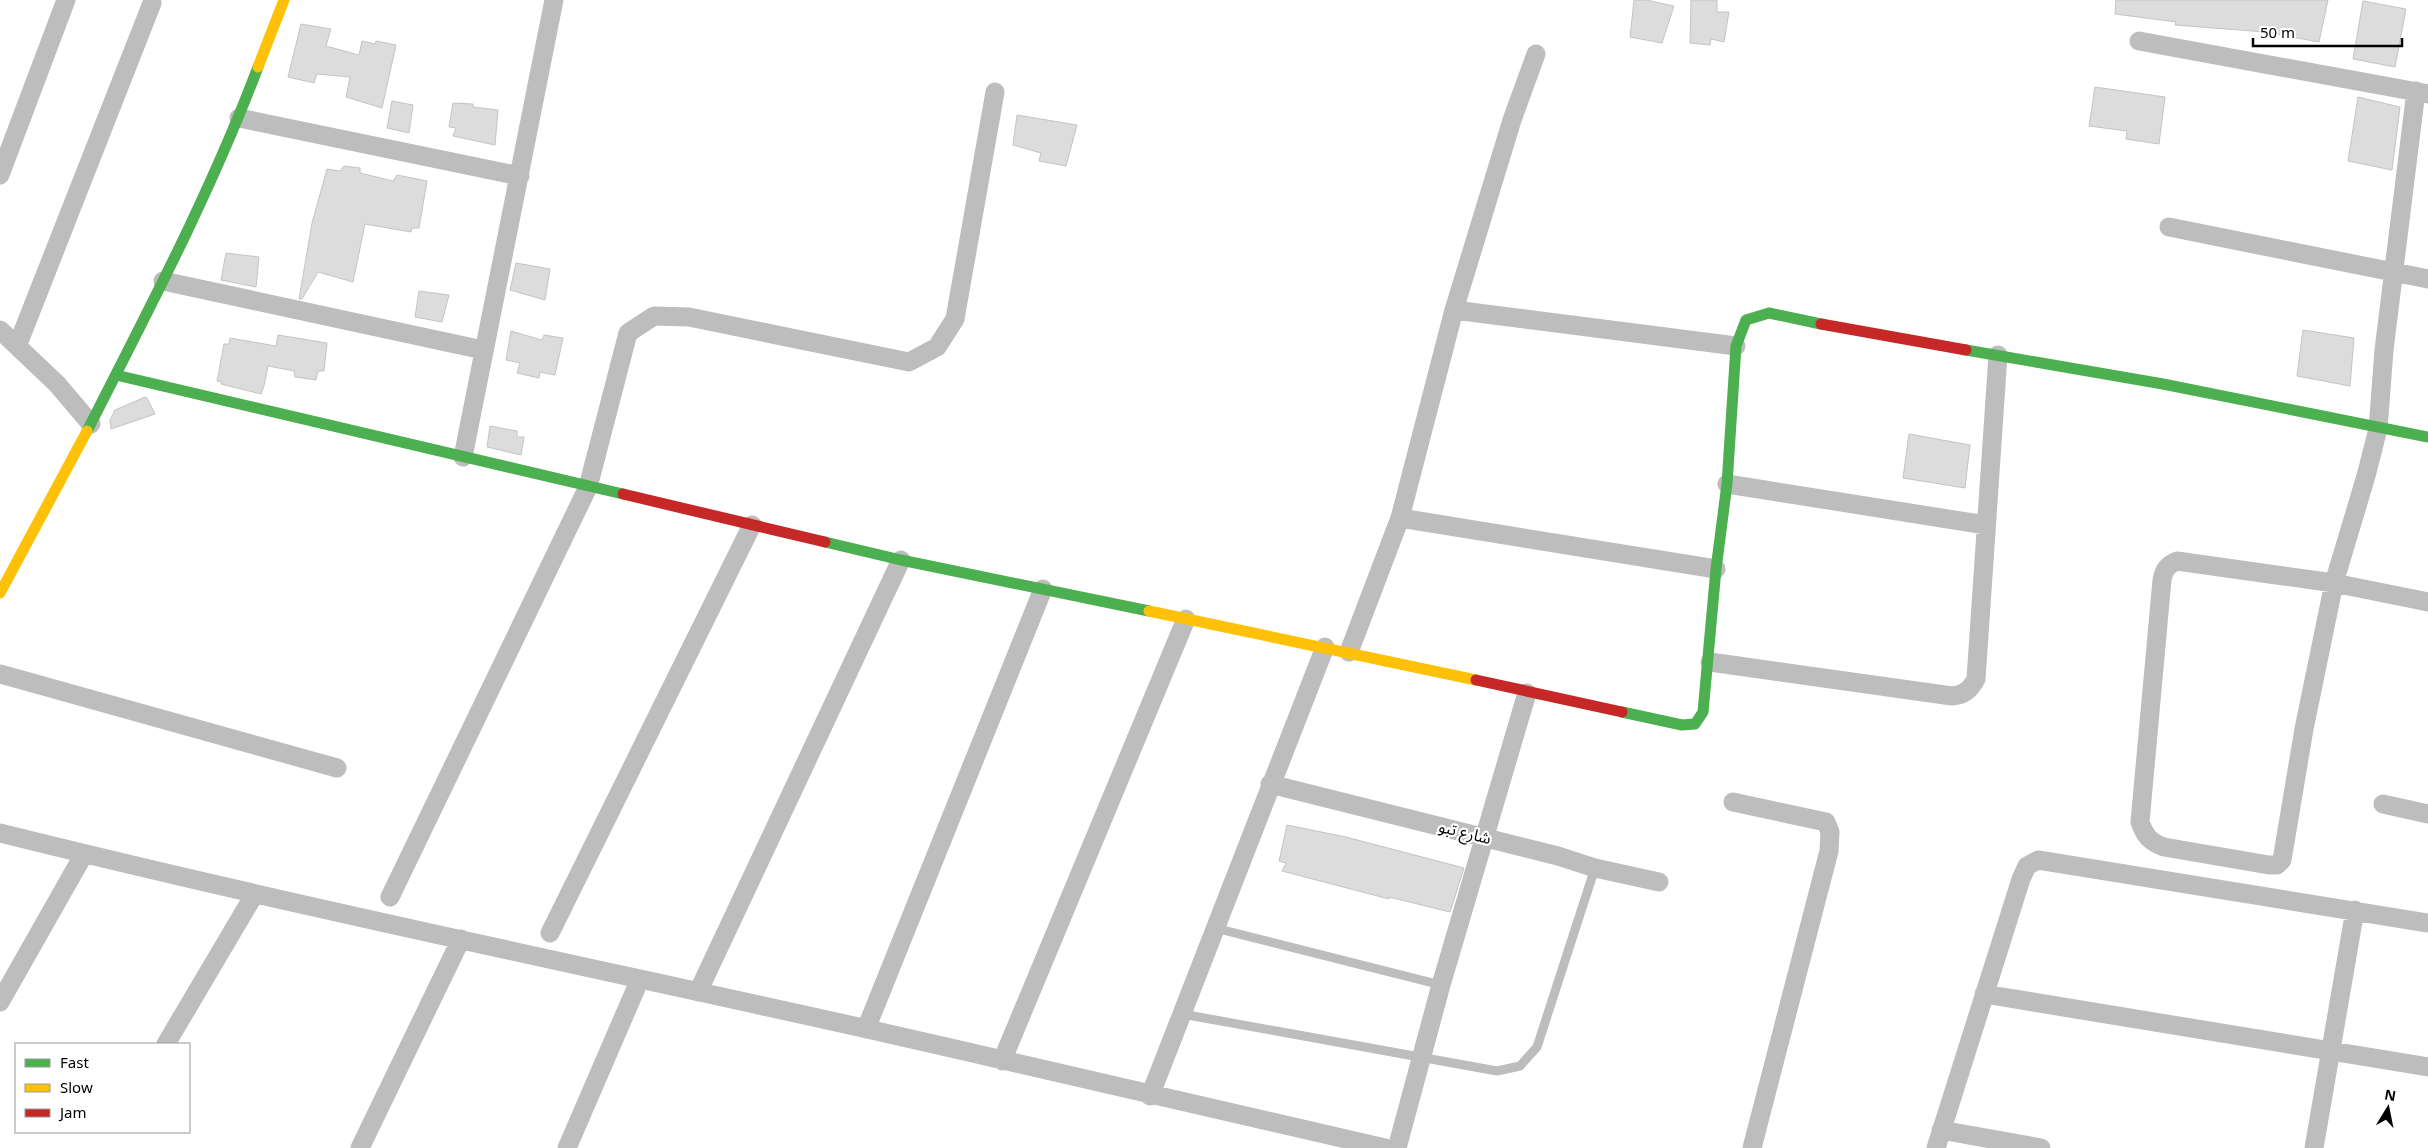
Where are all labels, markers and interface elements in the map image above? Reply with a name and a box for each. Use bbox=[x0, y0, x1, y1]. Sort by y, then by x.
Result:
scale bar bbox=[2253, 15, 2402, 47]
text: 50 m bbox=[2260, 22, 2295, 42]
street label: شارع تبو bbox=[1436, 815, 1493, 851]
legend bbox=[15, 1043, 190, 1133]
text: Fast bbox=[60, 1052, 89, 1072]
text: Slow bbox=[60, 1077, 93, 1097]
north arrow bbox=[2363, 1083, 2413, 1133]
text: N bbox=[2383, 1084, 2398, 1105]
text: Jam bbox=[58, 1102, 87, 1122]

